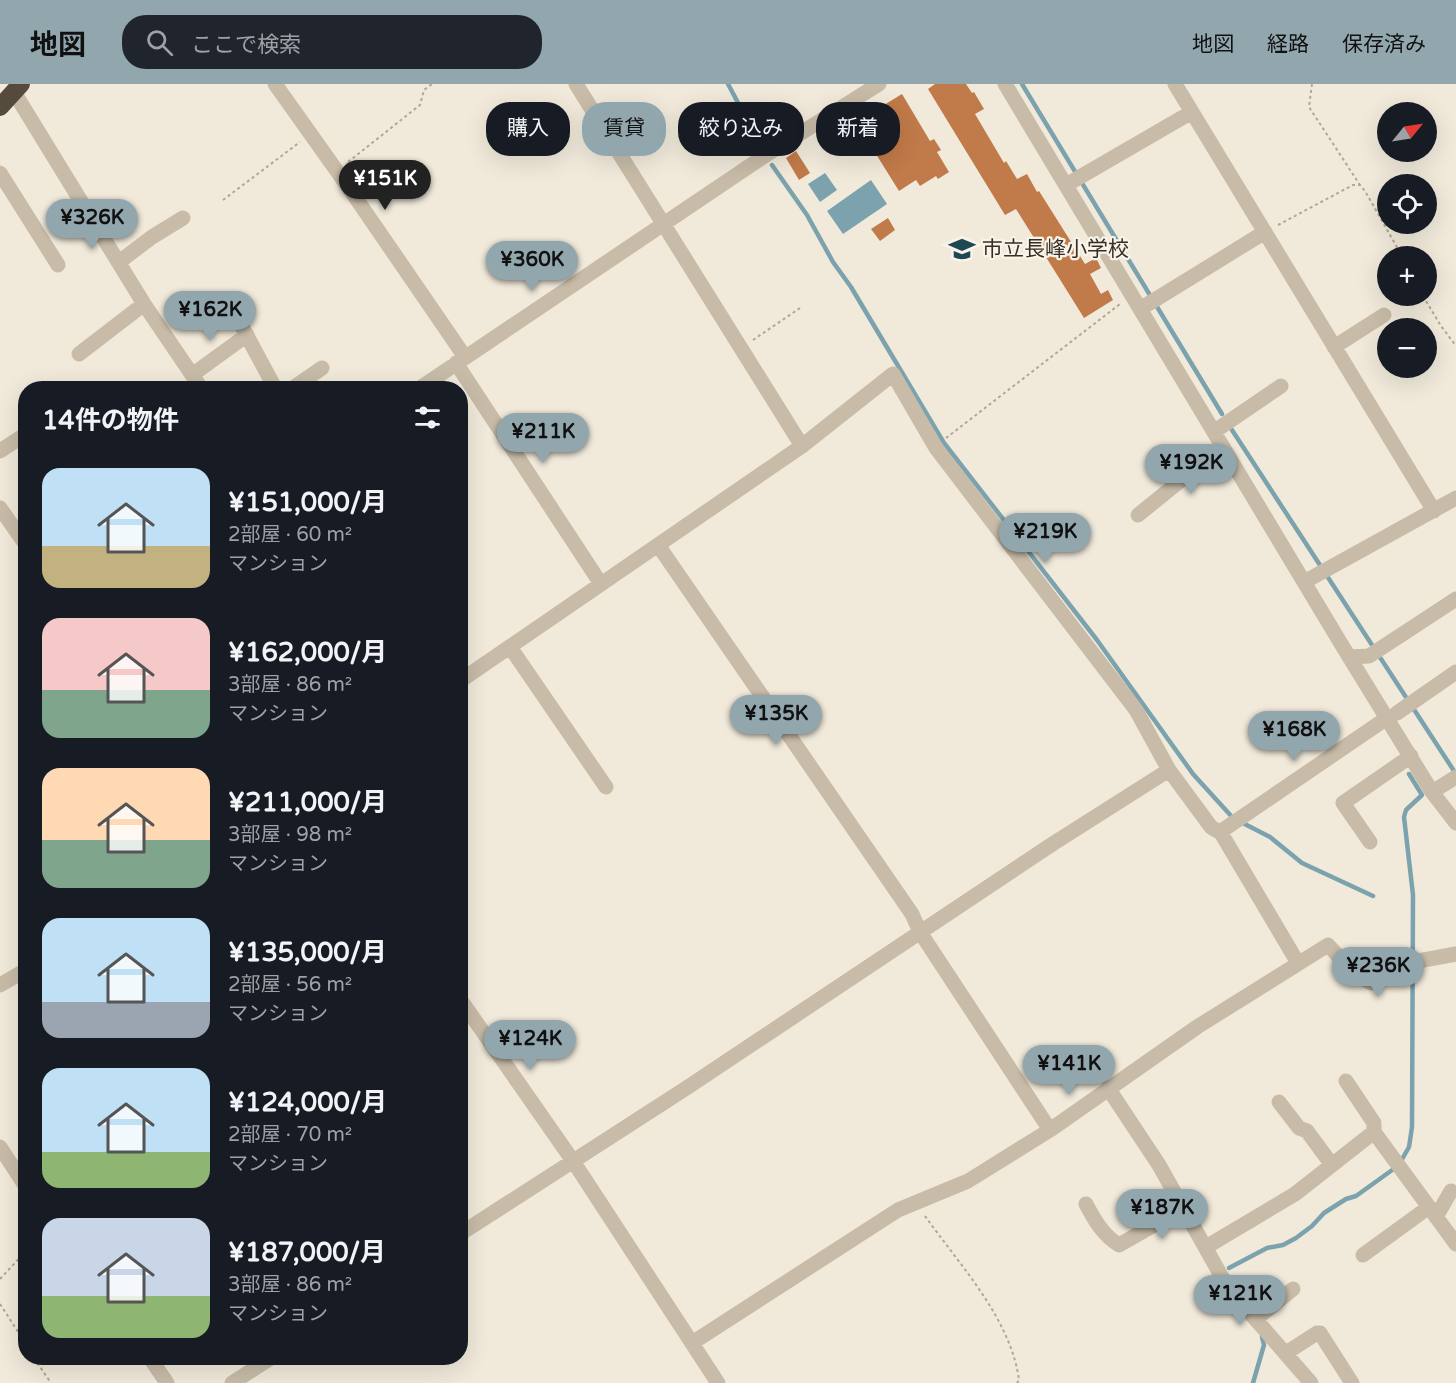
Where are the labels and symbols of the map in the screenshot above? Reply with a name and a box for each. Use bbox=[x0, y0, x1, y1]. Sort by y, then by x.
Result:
north arrow bbox=[1377, 102, 1437, 162]
pin: ¥151K bbox=[343, 160, 427, 211]
pin: ¥326K bbox=[50, 199, 134, 250]
school or university icon: 市立長峰小学校 bbox=[947, 234, 977, 264]
place label: 市立長峰小学校 bbox=[982, 237, 1129, 262]
pin: ¥360K bbox=[490, 241, 574, 292]
pin: ¥162K bbox=[168, 291, 252, 342]
pin: ¥211K bbox=[501, 413, 585, 464]
pin: ¥192K bbox=[1149, 444, 1233, 495]
pin: ¥219K bbox=[1003, 513, 1087, 564]
pin: ¥135K bbox=[734, 695, 818, 746]
pin: ¥168K bbox=[1252, 711, 1336, 762]
pin: ¥236K bbox=[1336, 947, 1420, 998]
pin: ¥124K bbox=[488, 1020, 572, 1071]
pin: ¥141K bbox=[1027, 1045, 1111, 1096]
pin: ¥187K bbox=[1120, 1189, 1204, 1240]
pin: ¥121K bbox=[1198, 1275, 1282, 1326]

